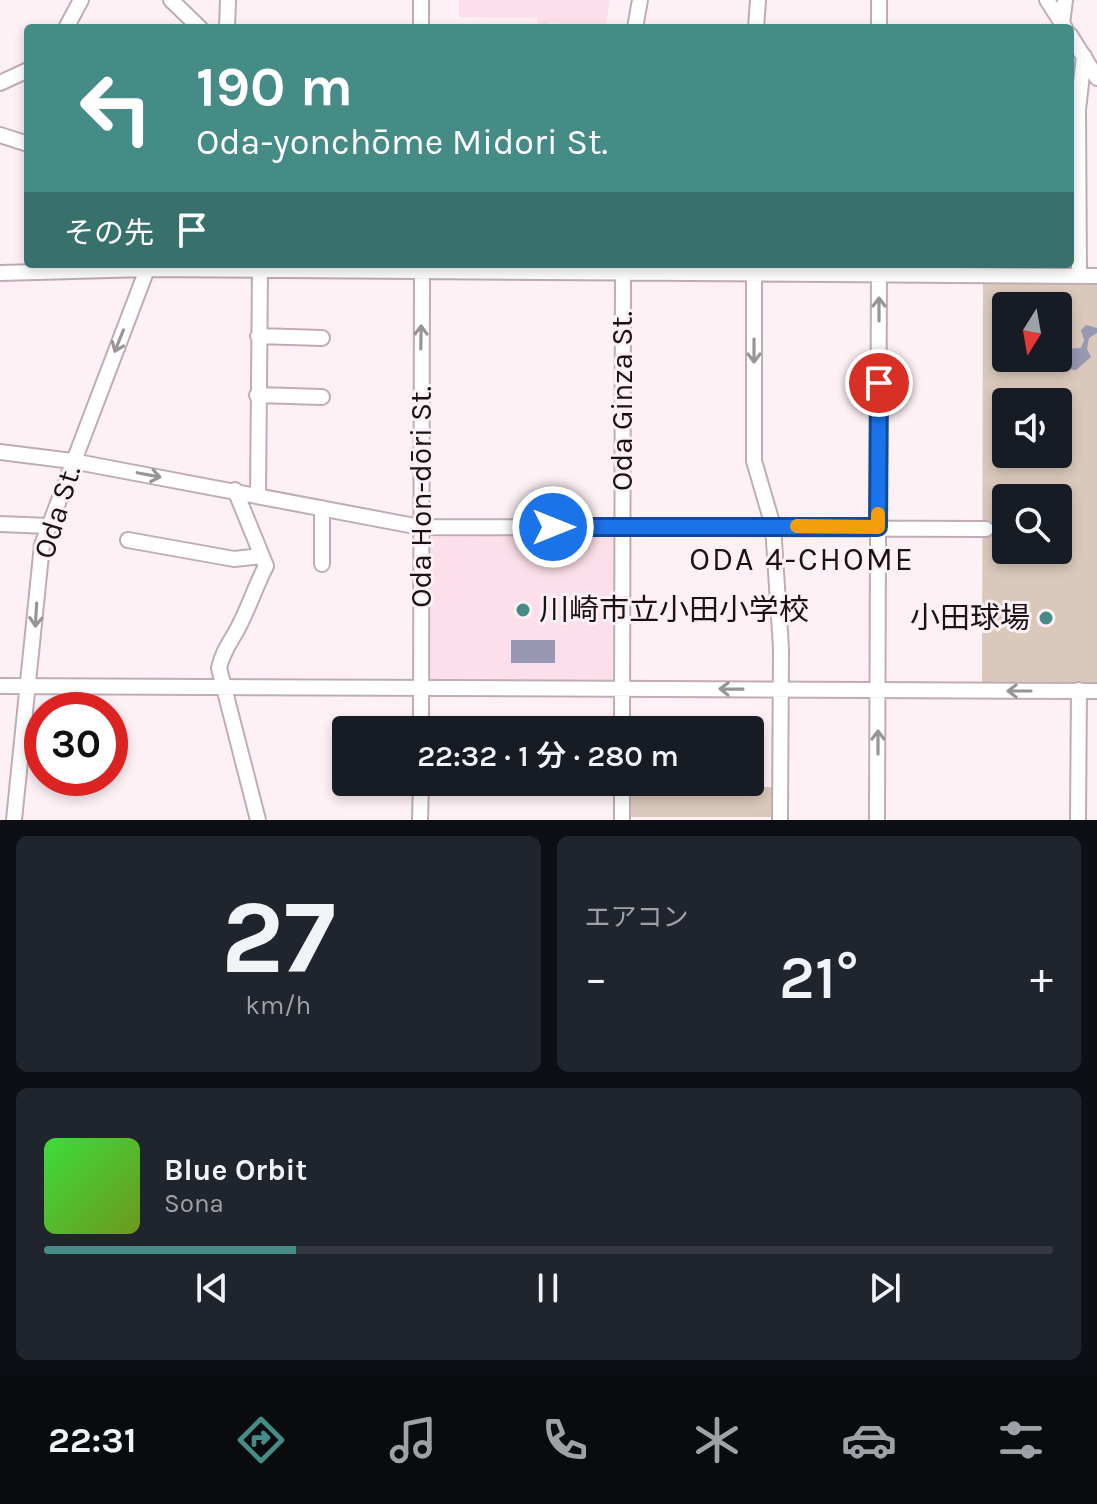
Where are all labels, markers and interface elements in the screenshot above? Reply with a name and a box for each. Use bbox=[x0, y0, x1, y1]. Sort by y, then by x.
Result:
text: 190 m bbox=[196, 54, 353, 119]
icon: left bbox=[64, 56, 168, 160]
text: Oda-yonchōme Midori St. bbox=[196, 121, 608, 163]
icon: arrive bbox=[170, 208, 214, 252]
text: その先 bbox=[64, 215, 154, 251]
north arrow bbox=[992, 292, 1072, 372]
map controls bbox=[992, 292, 1072, 564]
one-way arrow bbox=[871, 296, 887, 323]
street label: Oda Ginza St. bbox=[604, 311, 640, 491]
one-way arrow bbox=[413, 324, 429, 351]
one-way arrow bbox=[111, 328, 125, 353]
one-way arrow bbox=[747, 337, 762, 364]
pin bbox=[845, 349, 913, 417]
icon: arrive bbox=[857, 361, 901, 405]
street label: Oda Hon-dōri St. bbox=[403, 386, 439, 608]
button: sound bbox=[992, 388, 1072, 468]
street label: Oda St. bbox=[26, 461, 88, 563]
one-way arrow bbox=[136, 469, 161, 484]
button: search bbox=[992, 484, 1072, 564]
position arrow bbox=[511, 485, 595, 569]
district label: ODA 4-CHOME bbox=[689, 541, 915, 578]
place label: 川崎市立小田小学校 bbox=[539, 592, 809, 628]
place label: 小田球場 bbox=[910, 600, 1030, 636]
one-way arrow bbox=[28, 601, 43, 628]
marker: 川崎市立小田小学校 bbox=[514, 601, 532, 619]
marker: 小田球場 bbox=[1037, 609, 1055, 627]
one-way arrow bbox=[718, 681, 745, 697]
one-way arrow bbox=[1006, 683, 1033, 699]
speed limit sign: 30 bbox=[24, 692, 128, 796]
one-way arrow bbox=[870, 729, 886, 756]
text: 22:32 · 1 分 · 280 m bbox=[417, 738, 679, 774]
text: 27 bbox=[221, 877, 336, 998]
text: エアコン bbox=[585, 902, 689, 933]
text: 21° bbox=[779, 943, 858, 1013]
text: − bbox=[585, 953, 608, 1004]
text: + bbox=[1030, 953, 1053, 1004]
text: km/h bbox=[245, 990, 311, 1021]
text: Blue Orbit bbox=[164, 1152, 307, 1188]
text: Sona bbox=[164, 1188, 224, 1219]
icon: previous bbox=[190, 1266, 234, 1310]
icon: pause bbox=[526, 1266, 570, 1310]
icon: next bbox=[863, 1266, 907, 1310]
icon: directions bbox=[233, 1412, 289, 1468]
icon: music bbox=[385, 1412, 441, 1468]
icon: phone bbox=[537, 1412, 593, 1468]
icon: climate bbox=[689, 1412, 745, 1468]
icon: car bbox=[841, 1412, 897, 1468]
icon: filters bbox=[993, 1412, 1049, 1468]
text: 22:31 bbox=[48, 1419, 137, 1461]

